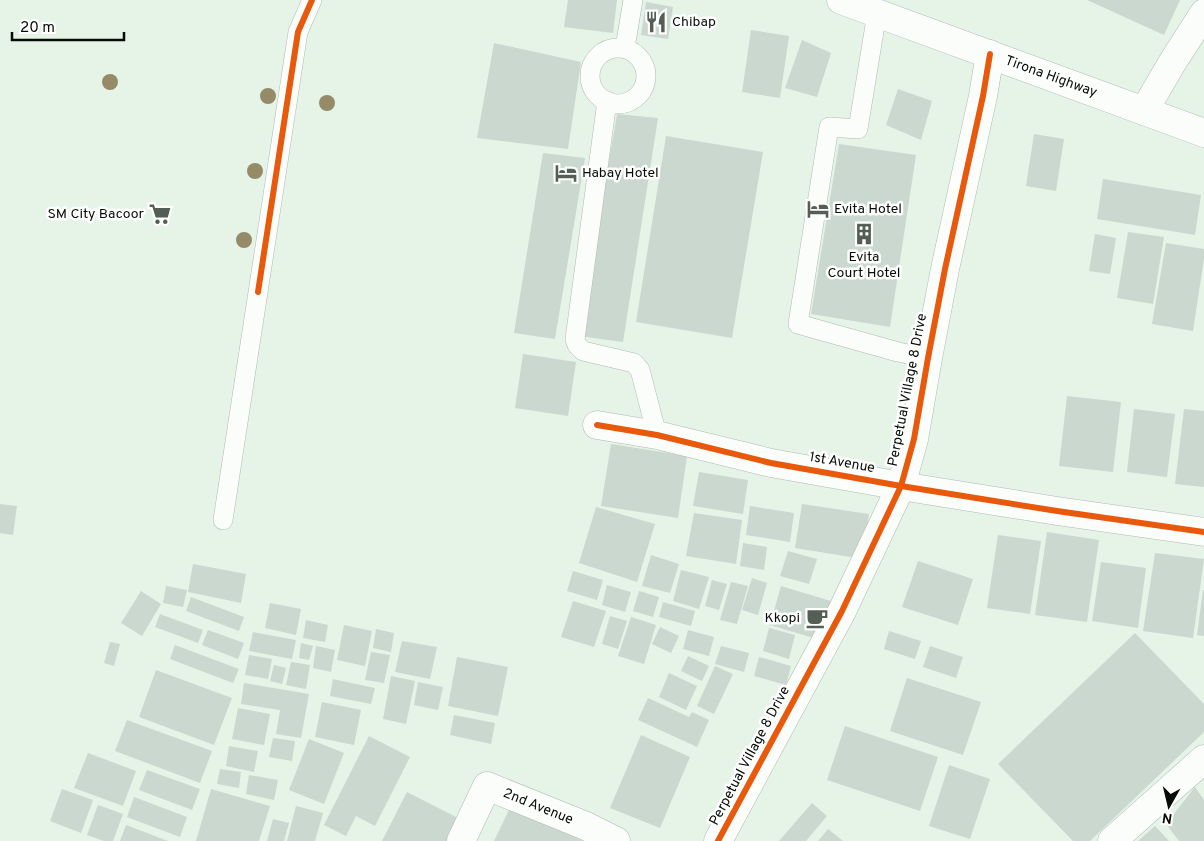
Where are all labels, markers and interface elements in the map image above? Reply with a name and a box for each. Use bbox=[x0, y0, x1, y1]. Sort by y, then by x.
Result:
restaurant icon: Chibap bbox=[643, 9, 669, 35]
scale bar bbox=[12, 10, 125, 42]
place label: Chibap bbox=[672, 14, 716, 31]
text: 20 m bbox=[20, 19, 55, 38]
street label: Tirona Highway bbox=[1003, 52, 1099, 102]
hotel icon: Habay Hotel bbox=[553, 160, 579, 186]
place label: Habay Hotel bbox=[582, 165, 659, 182]
hotel icon: Evita Hotel bbox=[805, 196, 831, 222]
supermarket icon: SM City Bacoor bbox=[147, 201, 173, 227]
place label: Evita Hotel bbox=[834, 201, 902, 218]
place label: SM City Bacoor bbox=[47, 206, 145, 223]
building icon: Evita Court Hotel bbox=[851, 221, 877, 247]
place label: Evita Court Hotel bbox=[827, 249, 901, 282]
street label: Perpetual Village 8 Drive bbox=[885, 312, 931, 468]
street label: 1st Avenue bbox=[808, 449, 876, 477]
cafe icon: Kkopi bbox=[804, 605, 830, 631]
place label: Kkopi bbox=[765, 610, 800, 627]
street label: Perpetual Village 8 Drive bbox=[706, 683, 794, 829]
north arrow bbox=[1144, 781, 1194, 831]
street label: 2nd Avenue bbox=[500, 785, 576, 829]
text: N bbox=[1161, 808, 1174, 827]

